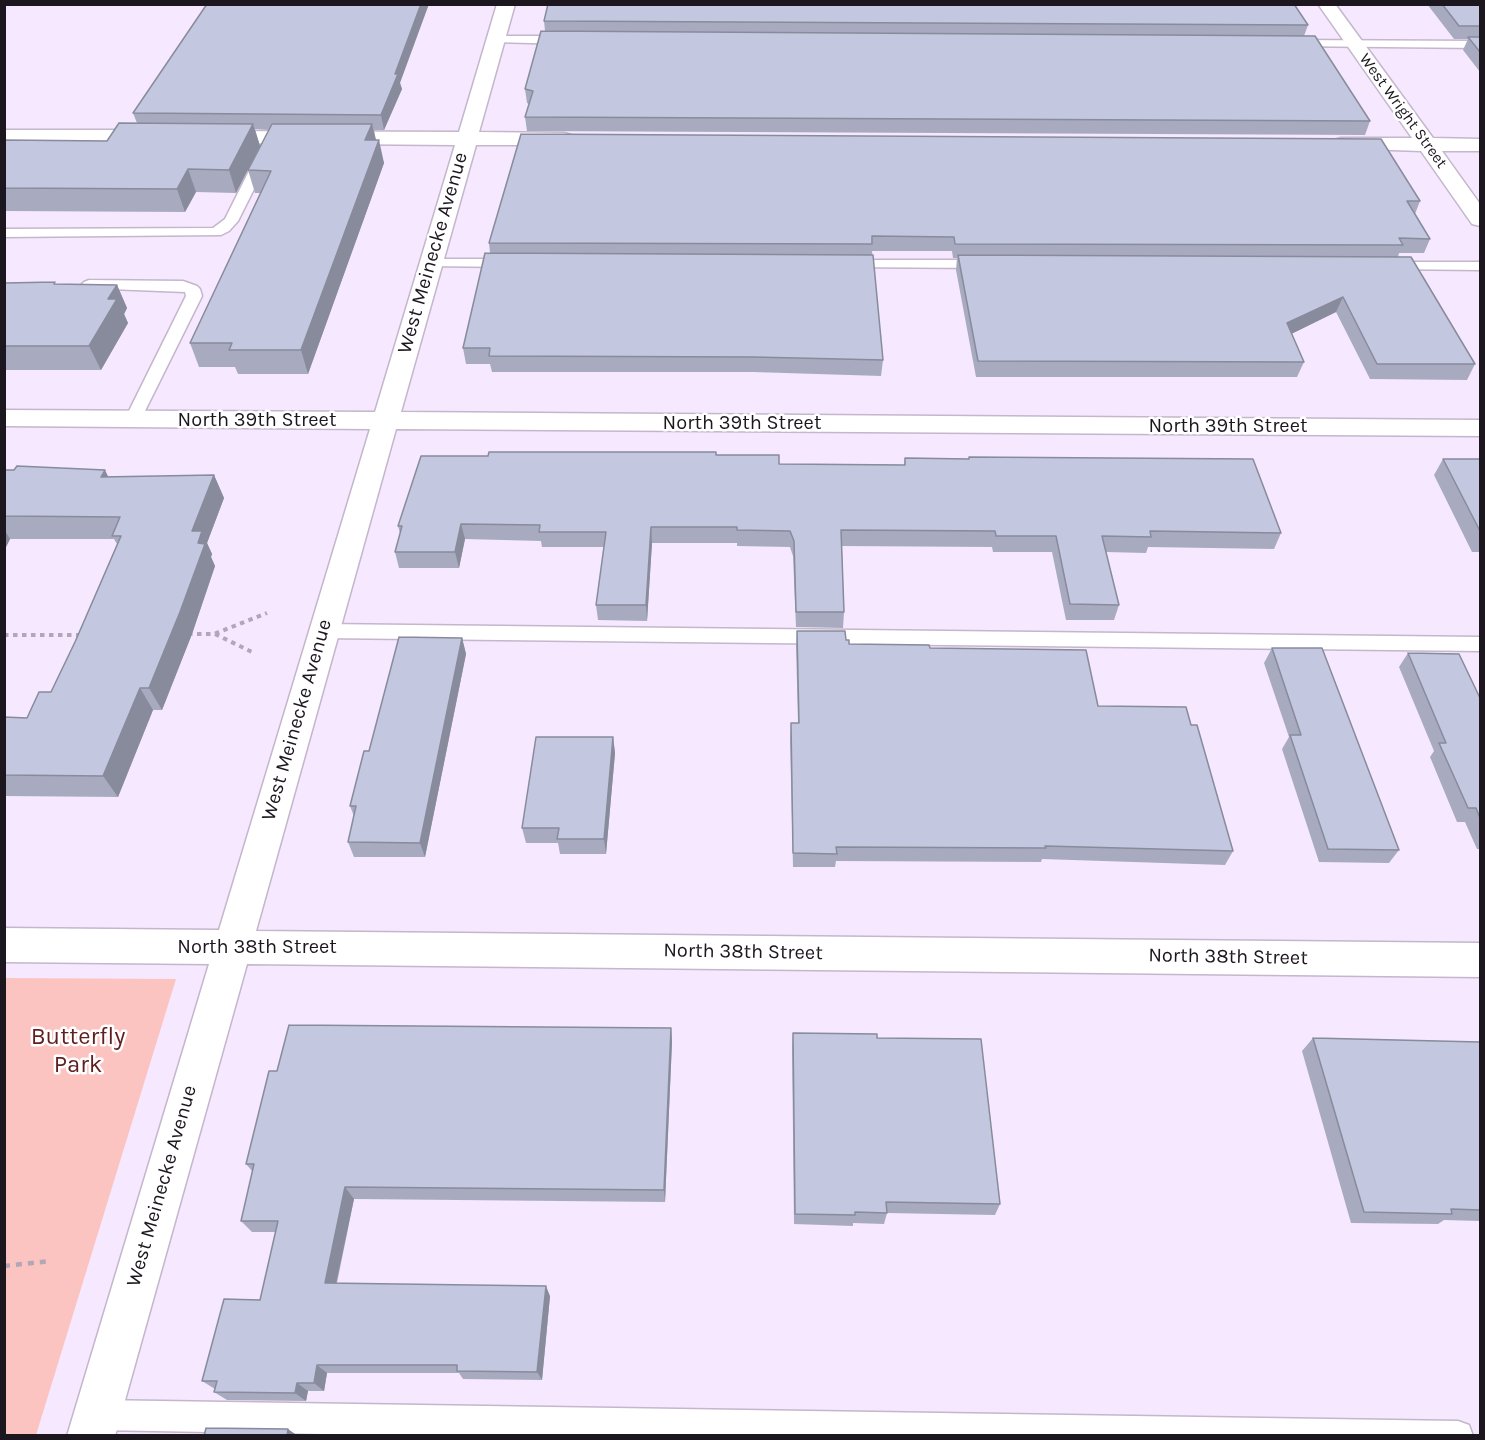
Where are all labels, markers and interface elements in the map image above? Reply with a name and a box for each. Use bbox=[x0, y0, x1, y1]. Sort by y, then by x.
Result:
street label: West Wright Street bbox=[1355, 50, 1451, 172]
street label: West Meinecke Avenue bbox=[393, 150, 473, 356]
street label: North 39th Street bbox=[178, 408, 336, 432]
street label: North 39th Street bbox=[663, 411, 821, 435]
street label: North 39th Street bbox=[1149, 414, 1307, 438]
street label: West Meinecke Avenue bbox=[257, 617, 337, 823]
street label: North 38th Street bbox=[177, 935, 337, 959]
street label: North 38th Street bbox=[663, 939, 823, 965]
street label: North 38th Street bbox=[1148, 944, 1308, 970]
park label: Butterfly Park bbox=[31, 1023, 125, 1079]
street label: West Meinecke Avenue bbox=[122, 1083, 202, 1289]

